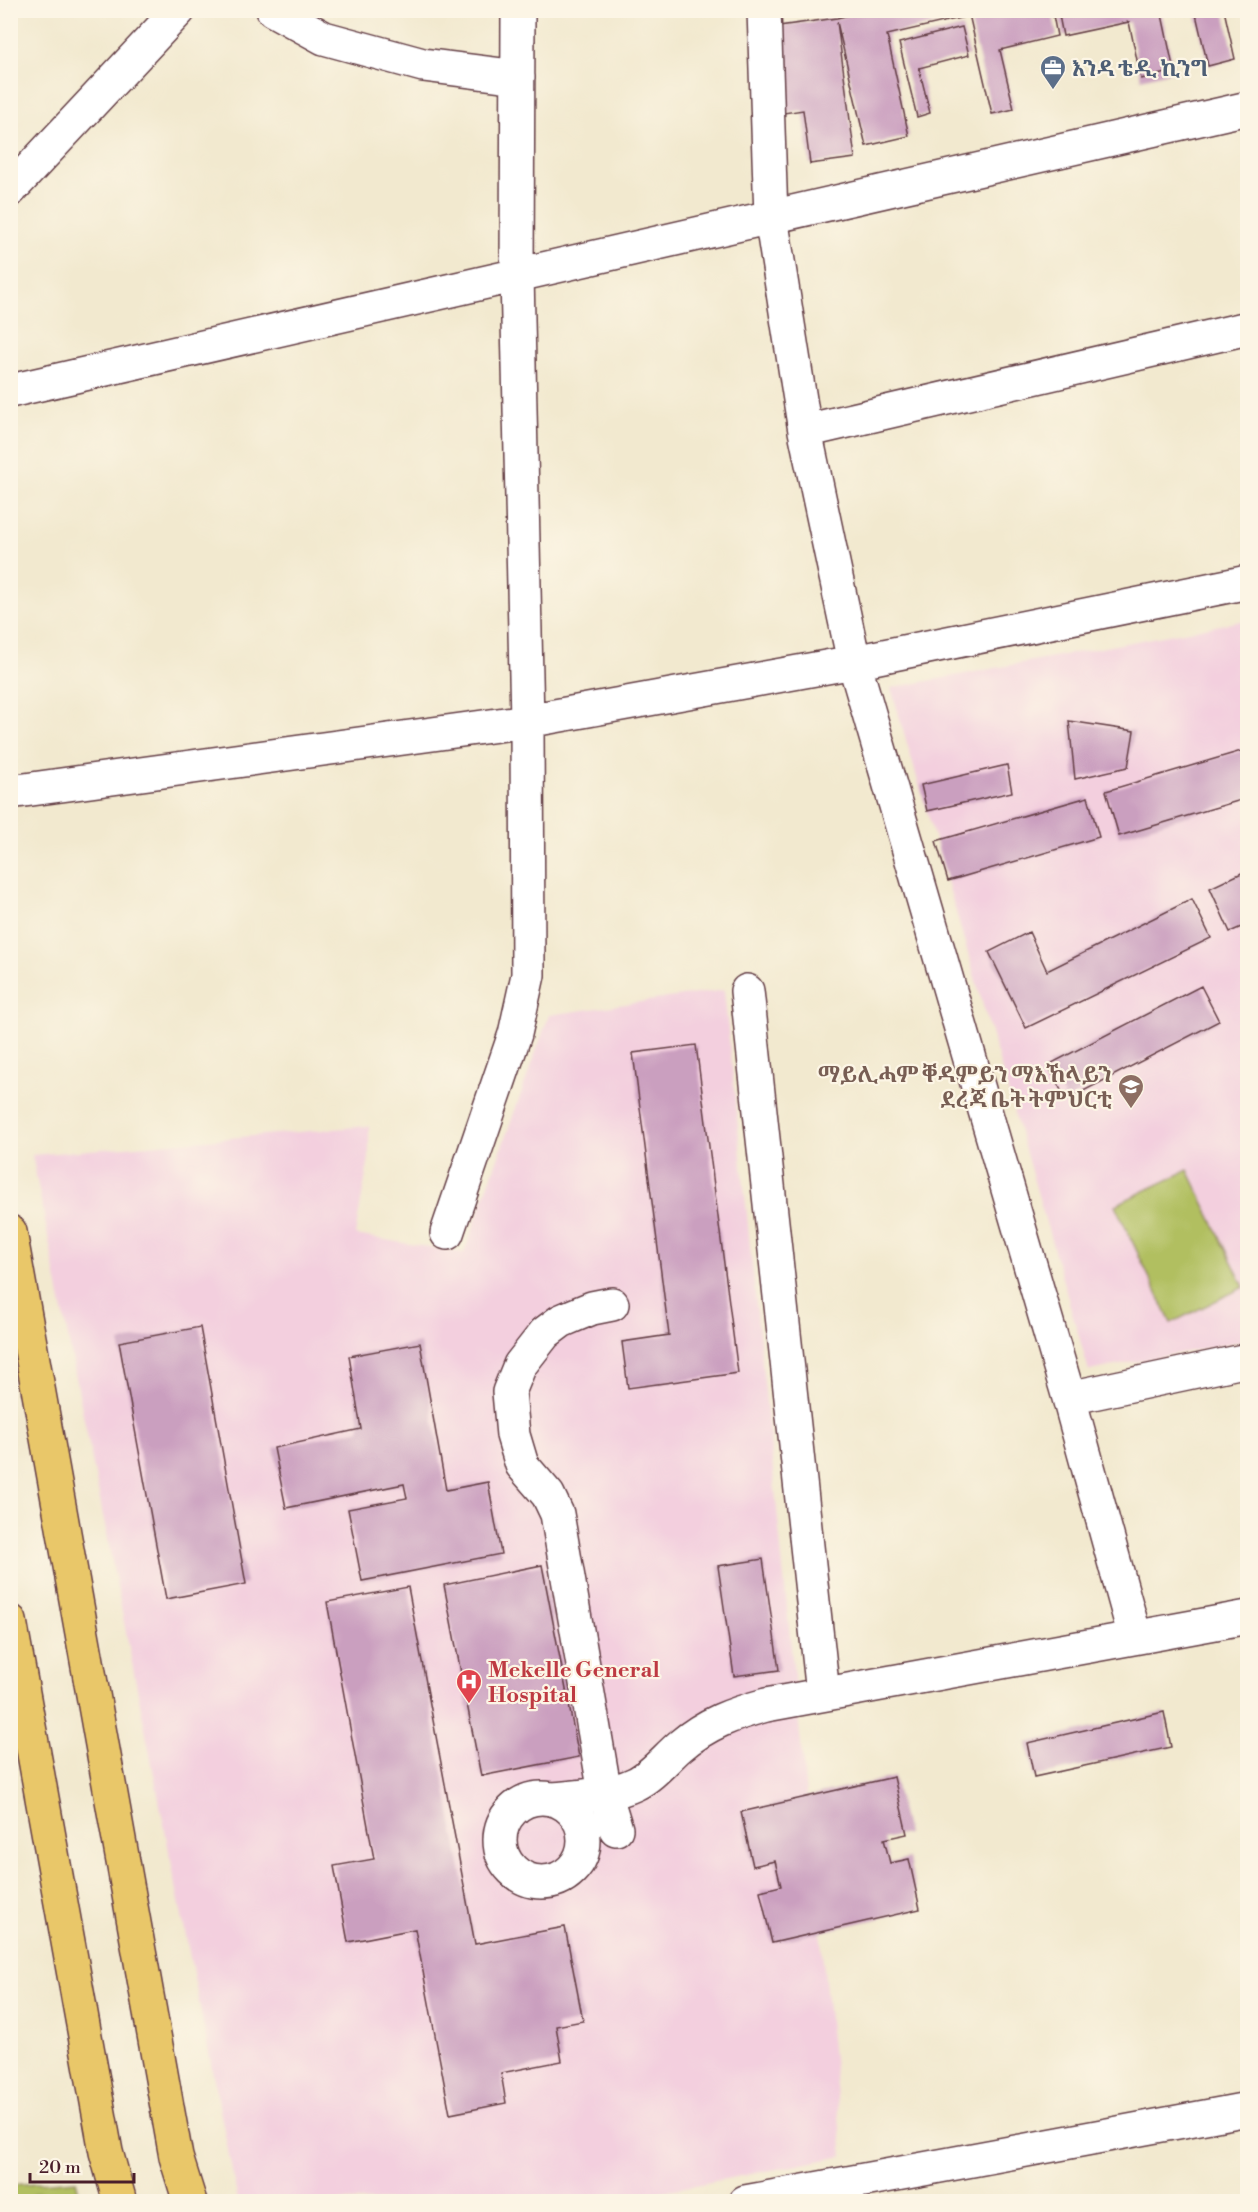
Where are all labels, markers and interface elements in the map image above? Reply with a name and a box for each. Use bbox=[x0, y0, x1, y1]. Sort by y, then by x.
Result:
office icon: እንዳ ቴዲ ኪንግ bbox=[1038, 53, 1068, 91]
place label: እንዳ ቴዲ ኪንግ bbox=[1072, 56, 1208, 83]
place label: ማይሊሓም ቐዳምይን ማእኸላይን ደረጃ ቤት ትምህርቲ bbox=[818, 1062, 1112, 1114]
school or university icon: ማይሊሓም ቐዳምይን ማእኸላይን ደረጃ ቤት ትምህርቲ bbox=[1116, 1072, 1146, 1110]
place label: Mekelle General Hospital bbox=[488, 1657, 660, 1709]
hospital icon: Mekelle General Hospital bbox=[454, 1667, 484, 1705]
scale bar bbox=[30, 2146, 134, 2184]
text: 20 m bbox=[39, 2156, 81, 2179]

